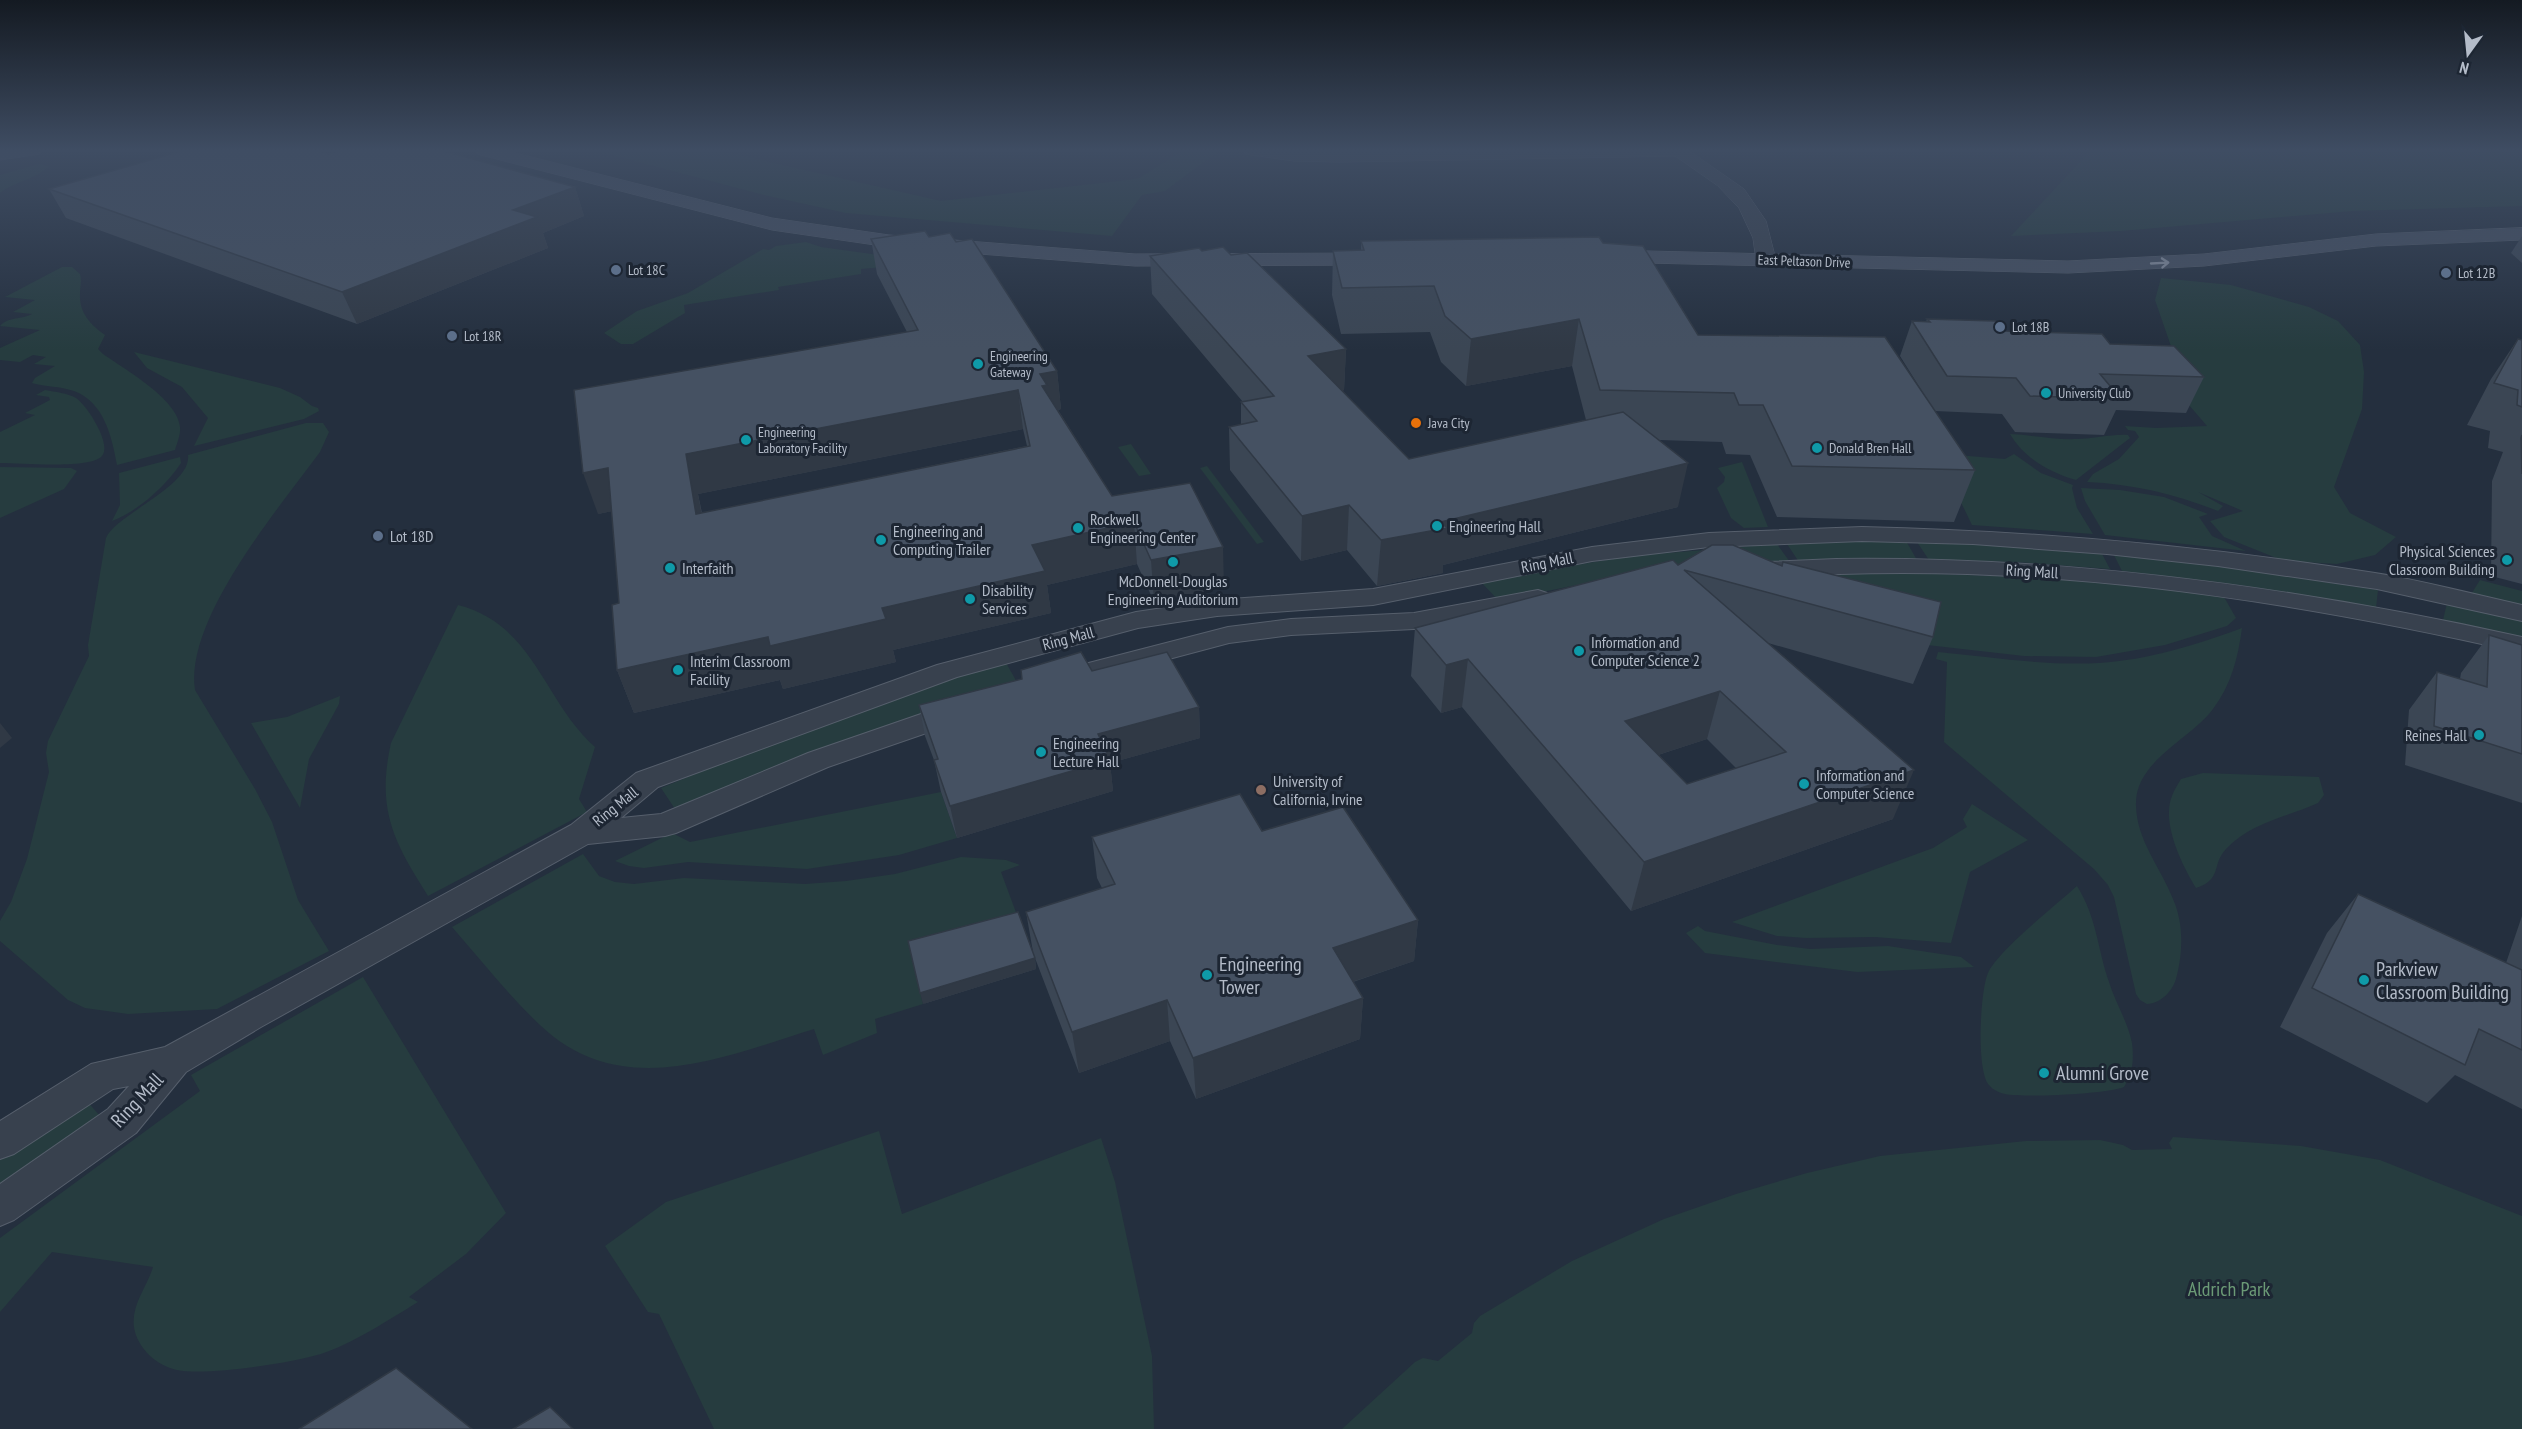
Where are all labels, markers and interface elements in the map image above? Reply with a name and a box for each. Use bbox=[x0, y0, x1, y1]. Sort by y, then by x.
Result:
north arrow bbox=[2438, 24, 2498, 84]
text: N bbox=[2457, 58, 2471, 79]
street label: East Peltason Drive bbox=[1757, 250, 1851, 272]
one-way arrow bbox=[2150, 258, 2170, 269]
place label: Lot 18C bbox=[628, 261, 666, 279]
marker: Lot 18C bbox=[609, 263, 623, 277]
place label: Lot 12B bbox=[2458, 264, 2495, 282]
marker: Lot 12B bbox=[2439, 266, 2453, 280]
place label: Lot 18B bbox=[2012, 318, 2049, 336]
marker: Lot 18B bbox=[1993, 320, 2007, 334]
place label: Lot 18R bbox=[464, 327, 502, 345]
marker: Lot 18R bbox=[445, 329, 459, 343]
place label: Engineering Gateway bbox=[990, 347, 1048, 381]
marker: Engineering Gateway bbox=[971, 357, 985, 371]
place label: University Club bbox=[2058, 384, 2131, 402]
marker: University Club bbox=[2039, 386, 2053, 400]
place label: Java City bbox=[1427, 414, 1470, 432]
marker: Java City bbox=[1409, 416, 1423, 430]
place label: Engineering Laboratory Facility bbox=[758, 423, 848, 457]
marker: Engineering Laboratory Facility bbox=[739, 433, 753, 447]
place label: Donald Bren Hall bbox=[1829, 439, 1912, 457]
marker: Donald Bren Hall bbox=[1810, 441, 1824, 455]
place label: Rockwell Engineering Center bbox=[1090, 509, 1196, 547]
place label: Engineering Hall bbox=[1449, 516, 1541, 536]
marker: Engineering Hall bbox=[1430, 519, 1444, 533]
place label: Engineering and Computing Trailer bbox=[893, 521, 991, 559]
marker: Rockwell Engineering Center bbox=[1071, 521, 1085, 535]
place label: Lot 18D bbox=[390, 526, 433, 546]
marker: Lot 18D bbox=[371, 529, 385, 543]
marker: Engineering and Computing Trailer bbox=[874, 533, 888, 547]
place label: Physical Sciences Classroom Building bbox=[2389, 541, 2495, 579]
street label: Ring Mall bbox=[1519, 547, 1575, 577]
marker: Physical Sciences Classroom Building bbox=[2500, 553, 2514, 567]
marker: McDonnell-Douglas Engineering Auditorium bbox=[1166, 555, 1180, 569]
place label: Interfaith bbox=[682, 558, 733, 578]
street label: Ring Mall bbox=[2005, 560, 2059, 582]
marker: Interfaith bbox=[663, 561, 677, 575]
place label: McDonnell-Douglas Engineering Auditorium bbox=[1108, 571, 1238, 609]
place label: Disability Services bbox=[982, 580, 1034, 618]
marker: Disability Services bbox=[963, 592, 977, 606]
street label: Ring Mall bbox=[1040, 621, 1096, 654]
place label: Information and Computer Science 2 bbox=[1591, 632, 1700, 670]
marker: Information and Computer Science 2 bbox=[1572, 644, 1586, 658]
place label: Interim Classroom Facility bbox=[690, 651, 790, 689]
marker: Interim Classroom Facility bbox=[671, 663, 685, 677]
place label: Reines Hall bbox=[2405, 725, 2467, 745]
marker: Reines Hall bbox=[2472, 728, 2486, 742]
place label: Engineering Lecture Hall bbox=[1053, 733, 1120, 771]
marker: Engineering Lecture Hall bbox=[1034, 745, 1048, 759]
place label: Information and Computer Science bbox=[1816, 765, 1914, 803]
place label: University of California, Irvine bbox=[1273, 771, 1363, 809]
marker: Information and Computer Science bbox=[1797, 777, 1811, 791]
street label: Ring Mall bbox=[588, 782, 642, 830]
marker: University of California, Irvine bbox=[1254, 783, 1268, 797]
place label: Engineering Tower bbox=[1219, 951, 1302, 1000]
place label: Parkview Classroom Building bbox=[2376, 956, 2509, 1005]
marker: Engineering Tower bbox=[1200, 968, 1214, 982]
marker: Parkview Classroom Building bbox=[2357, 973, 2371, 987]
place label: Alumni Grove bbox=[2056, 1060, 2149, 1086]
marker: Alumni Grove bbox=[2037, 1066, 2051, 1080]
street label: Ring Mall bbox=[105, 1067, 169, 1133]
park label: Aldrich Park bbox=[2188, 1276, 2270, 1302]

